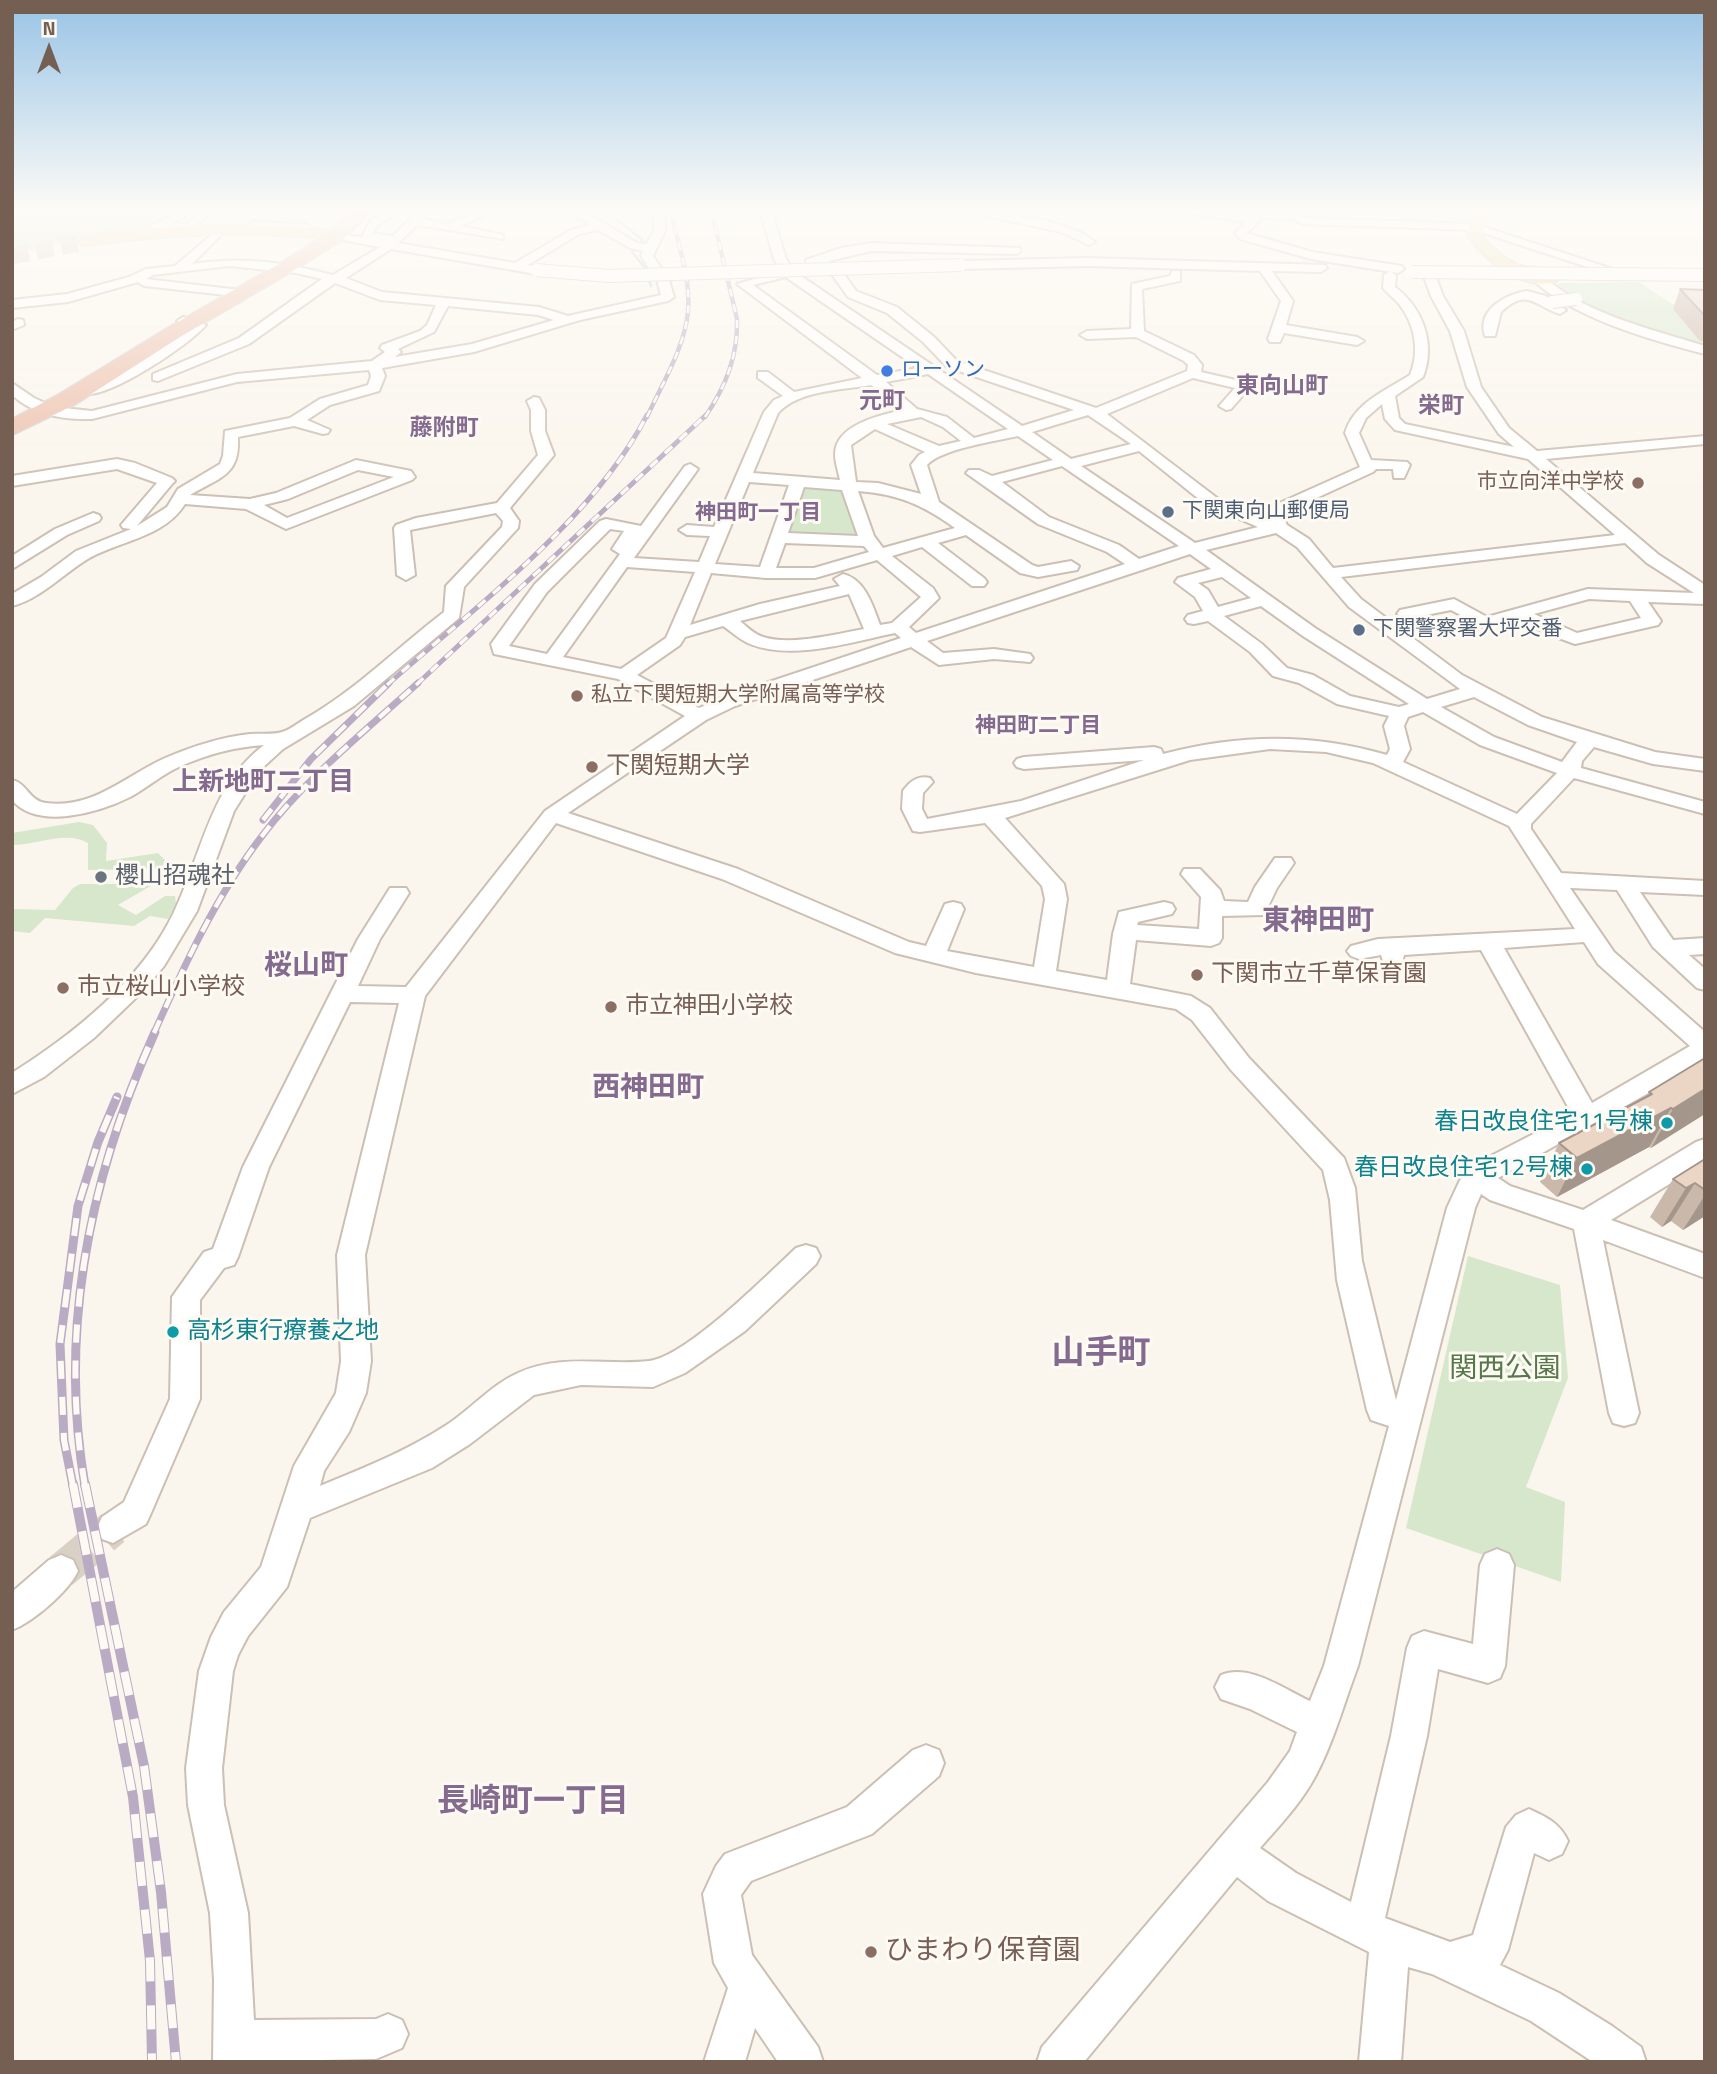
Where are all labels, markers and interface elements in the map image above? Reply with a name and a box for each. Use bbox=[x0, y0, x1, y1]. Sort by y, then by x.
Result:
text: N bbox=[42, 13, 56, 42]
north arrow bbox=[14, 14, 84, 84]
place label: ローソン bbox=[901, 358, 985, 384]
marker: ローソン bbox=[879, 363, 895, 379]
district label: 東向山町 bbox=[1236, 373, 1328, 401]
district label: 元町 bbox=[859, 388, 905, 416]
district label: 栄町 bbox=[1418, 393, 1464, 421]
district label: 藤附町 bbox=[410, 415, 478, 443]
place label: 市立向洋中学校 bbox=[1477, 470, 1624, 496]
marker: 市立向洋中学校 bbox=[1630, 475, 1646, 491]
place label: 下関東向山郵便局 bbox=[1182, 499, 1350, 525]
district label: 神田町一丁目 bbox=[695, 501, 821, 527]
marker: 下関東向山郵便局 bbox=[1160, 504, 1176, 520]
place label: 下関警察署大坪交番 bbox=[1373, 617, 1562, 643]
marker: 下関警察署大坪交番 bbox=[1351, 622, 1367, 638]
place label: 私立下関短期大学附属高等学校 bbox=[591, 683, 885, 709]
marker: 私立下関短期大学附属高等学校 bbox=[569, 688, 585, 704]
district label: 神田町二丁目 bbox=[975, 714, 1101, 740]
place label: 下関短期大学 bbox=[606, 753, 750, 781]
marker: 下関短期大学 bbox=[584, 759, 600, 775]
district label: 上新地町二丁目 bbox=[172, 768, 354, 800]
place label: 櫻山招魂社 bbox=[115, 863, 235, 891]
marker: 櫻山招魂社 bbox=[93, 869, 109, 885]
district label: 東神田町 bbox=[1262, 905, 1374, 939]
district label: 桜山町 bbox=[264, 950, 348, 984]
place label: 下関市立千草保育園 bbox=[1211, 961, 1427, 989]
marker: 下関市立千草保育園 bbox=[1189, 967, 1205, 983]
place label: 市立桜山小学校 bbox=[77, 974, 245, 1002]
marker: 市立桜山小学校 bbox=[55, 980, 71, 996]
place label: 市立神田小学校 bbox=[625, 993, 793, 1021]
marker: 市立神田小学校 bbox=[603, 999, 619, 1015]
district label: 西神田町 bbox=[592, 1072, 704, 1106]
place label: 春日改良住宅11号棟 bbox=[1434, 1109, 1653, 1137]
marker: 春日改良住宅11号棟 bbox=[1659, 1115, 1675, 1131]
place label: 春日改良住宅12号棟 bbox=[1354, 1155, 1573, 1183]
marker: 春日改良住宅12号棟 bbox=[1579, 1161, 1595, 1177]
place label: 高杉東行療養之地 bbox=[187, 1318, 379, 1346]
marker: 高杉東行療養之地 bbox=[165, 1324, 181, 1340]
district label: 山手町 bbox=[1052, 1335, 1150, 1375]
park label: 関西公園 bbox=[1449, 1353, 1561, 1387]
district label: 長崎町一丁目 bbox=[437, 1784, 629, 1822]
place label: ひまわり保育園 bbox=[885, 1935, 1081, 1969]
marker: ひまわり保育園 bbox=[863, 1944, 879, 1960]

